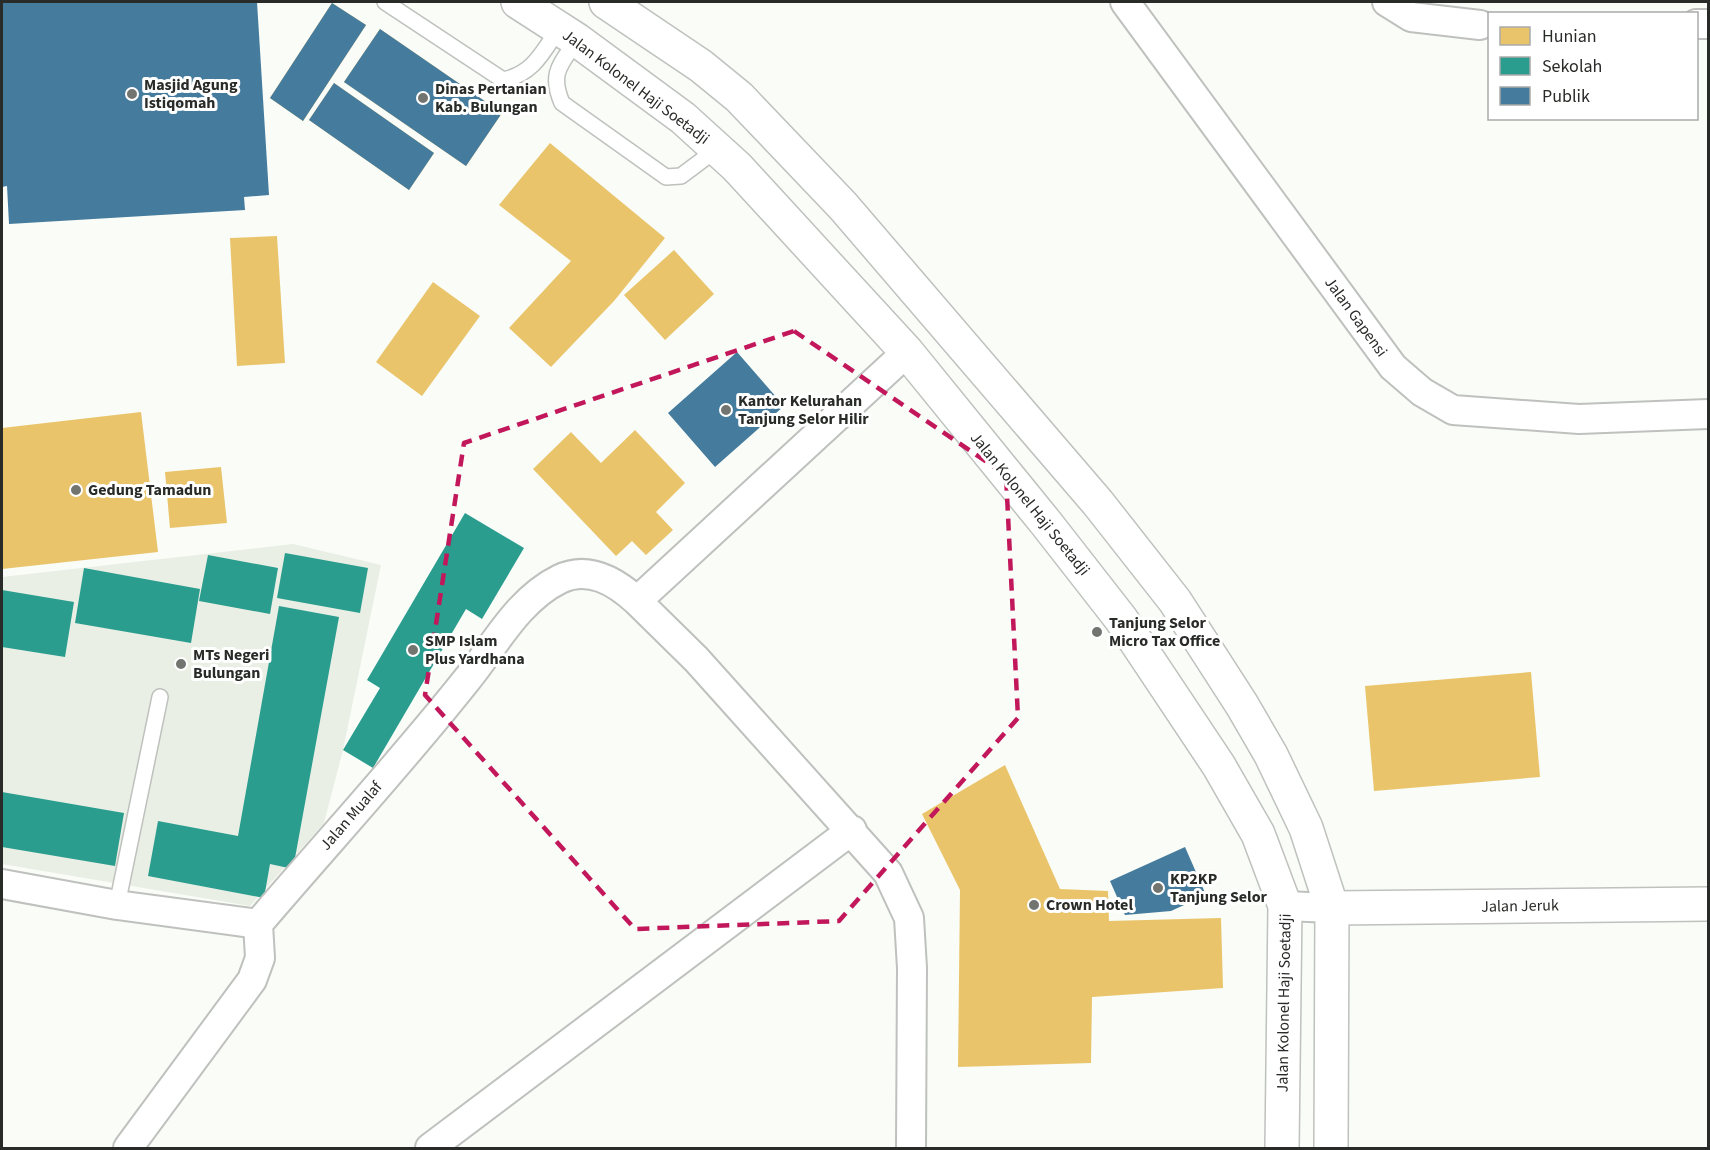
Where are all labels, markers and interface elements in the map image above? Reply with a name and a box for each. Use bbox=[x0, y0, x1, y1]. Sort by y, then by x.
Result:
legend bbox=[1488, 12, 1698, 120]
street label: Jalan Kolonel Haji Soetadji bbox=[558, 24, 714, 150]
text: Hunian bbox=[1542, 24, 1597, 49]
text: Sekolah bbox=[1542, 54, 1602, 79]
place label: Masjid Agung Istiqomah bbox=[144, 74, 238, 114]
place label: Dinas Pertanian Kab. Bulungan bbox=[435, 78, 547, 118]
text: Publik bbox=[1542, 84, 1590, 109]
marker: Masjid Agung Istiqomah bbox=[125, 87, 139, 101]
marker: Dinas Pertanian Kab. Bulungan bbox=[416, 91, 430, 105]
street label: Jalan Gapensi bbox=[1319, 273, 1393, 361]
place label: Kantor Kelurahan Tanjung Selor Hilir bbox=[738, 390, 869, 430]
marker: Kantor Kelurahan Tanjung Selor Hilir bbox=[719, 403, 733, 417]
street label: Jalan Kolonel Haji Soetadji bbox=[965, 428, 1095, 580]
place label: Gedung Tamadun bbox=[88, 479, 212, 501]
marker: Gedung Tamadun bbox=[69, 483, 83, 497]
place label: Tanjung Selor Micro Tax Office bbox=[1109, 612, 1220, 652]
marker: Tanjung Selor Micro Tax Office bbox=[1090, 625, 1104, 639]
place label: SMP Islam Plus Yardhana bbox=[425, 630, 525, 670]
marker: SMP Islam Plus Yardhana bbox=[406, 643, 420, 657]
place label: MTs Negeri Bulungan bbox=[193, 644, 270, 684]
marker: MTs Negeri Bulungan bbox=[174, 657, 188, 671]
street label: Jalan Mualaf bbox=[315, 776, 388, 855]
place label: KP2KP Tanjung Selor bbox=[1170, 868, 1268, 908]
marker: KP2KP Tanjung Selor bbox=[1151, 881, 1165, 895]
place label: Crown Hotel bbox=[1046, 894, 1133, 916]
street label: Jalan Jeruk bbox=[1481, 894, 1559, 918]
marker: Crown Hotel bbox=[1027, 898, 1041, 912]
street label: Jalan Kolonel Haji Soetadji bbox=[1271, 913, 1297, 1093]

